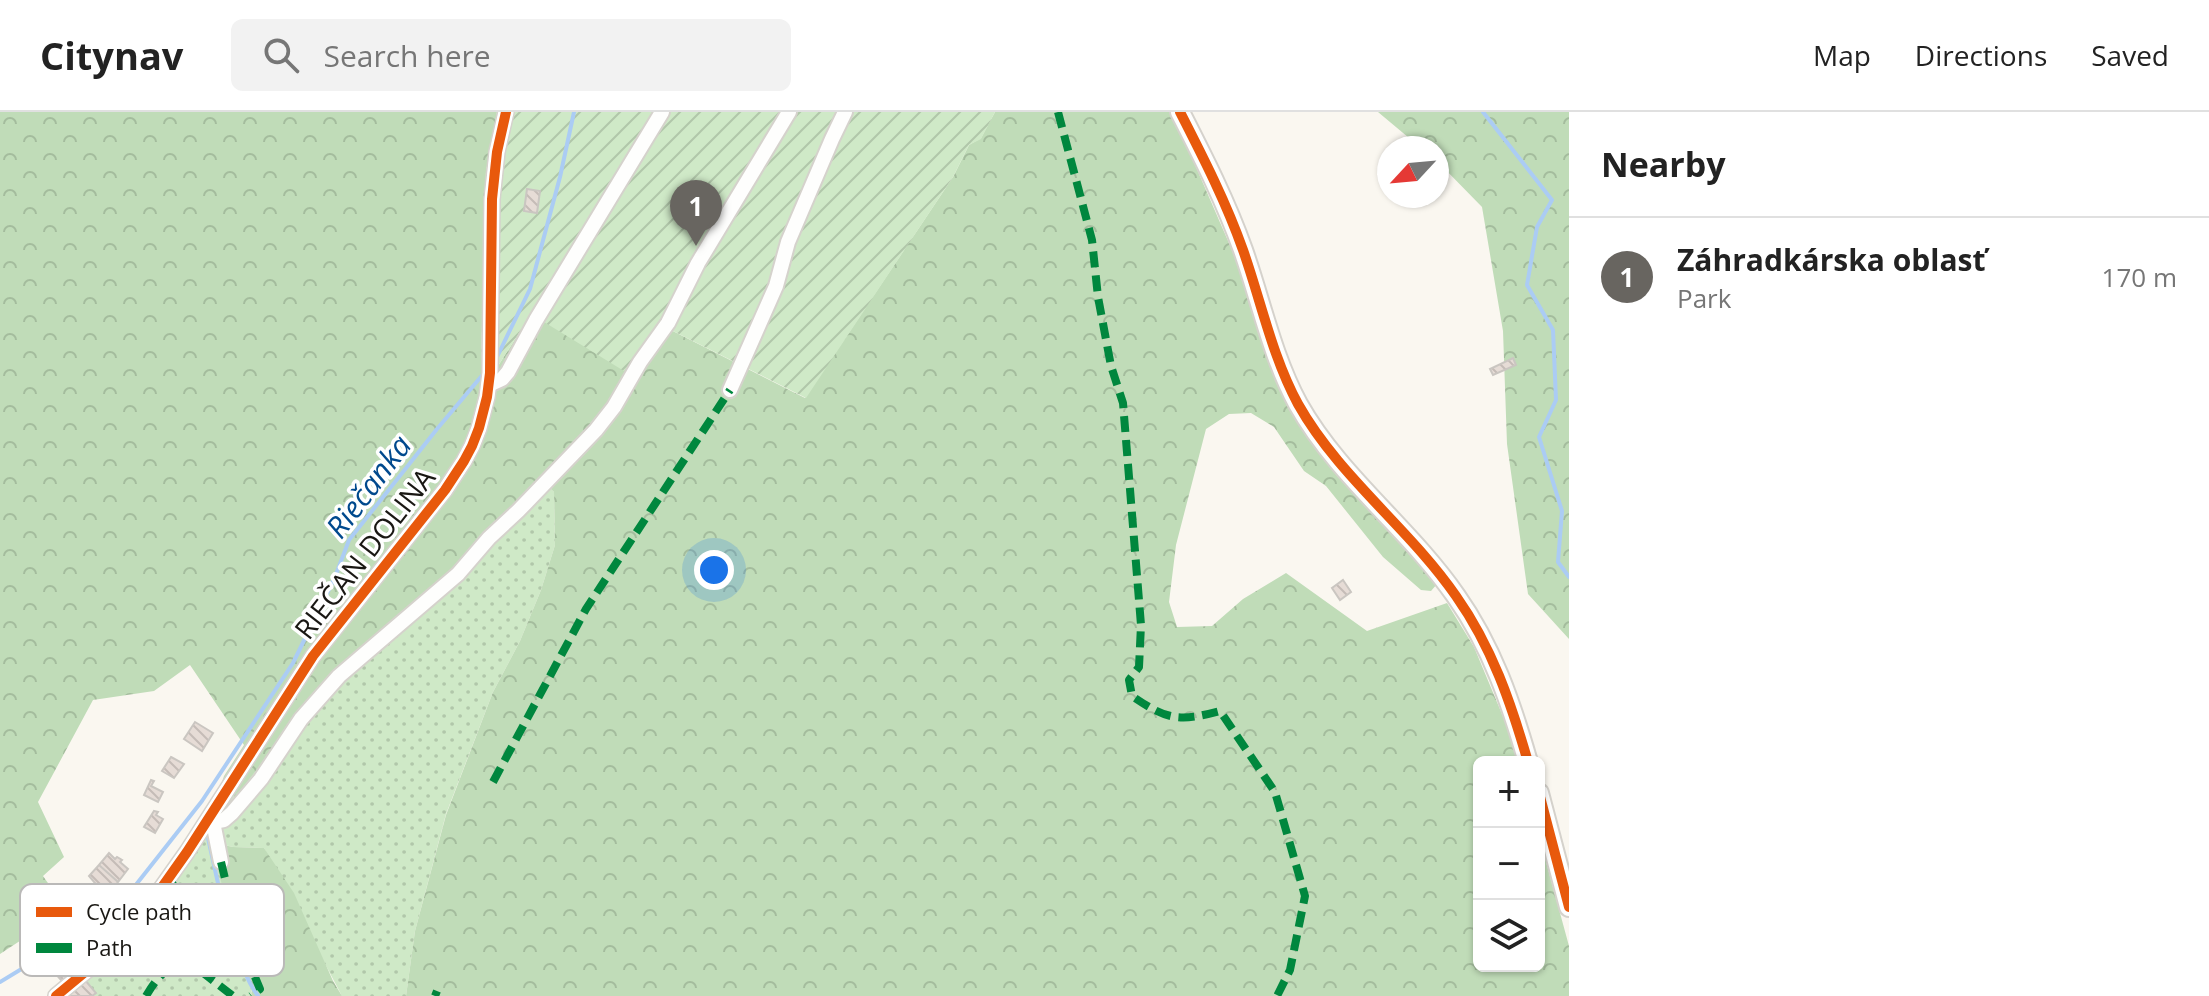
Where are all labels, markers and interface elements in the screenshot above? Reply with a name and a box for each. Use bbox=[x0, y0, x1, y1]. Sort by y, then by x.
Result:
search box bbox=[231, 19, 791, 91]
text: Citynav bbox=[40, 29, 183, 81]
icon: search bbox=[259, 33, 303, 77]
text: Search here bbox=[323, 35, 491, 76]
text: Map bbox=[1813, 36, 1871, 74]
text: Directions bbox=[1915, 36, 2047, 74]
text: Saved bbox=[2091, 36, 2169, 74]
north arrow bbox=[1377, 136, 1449, 208]
text: Nearby bbox=[1601, 141, 1726, 187]
pin: 1 bbox=[670, 180, 722, 246]
text: Záhradkárska oblasť bbox=[1677, 239, 1985, 280]
text: 1 bbox=[1620, 259, 1634, 295]
text: 170 m bbox=[2102, 259, 2177, 295]
text: Park bbox=[1677, 280, 1731, 316]
water label: Riečanka bbox=[316, 426, 420, 546]
street label: RIEČAN DOLINA bbox=[285, 459, 443, 647]
your location bbox=[694, 550, 734, 590]
map controls bbox=[1473, 756, 1545, 972]
button: + bbox=[1473, 756, 1545, 828]
button: − bbox=[1473, 828, 1545, 900]
legend bbox=[20, 884, 284, 976]
text: Cycle path bbox=[86, 896, 192, 926]
button: layers bbox=[1473, 900, 1545, 972]
text: Path bbox=[86, 932, 133, 962]

